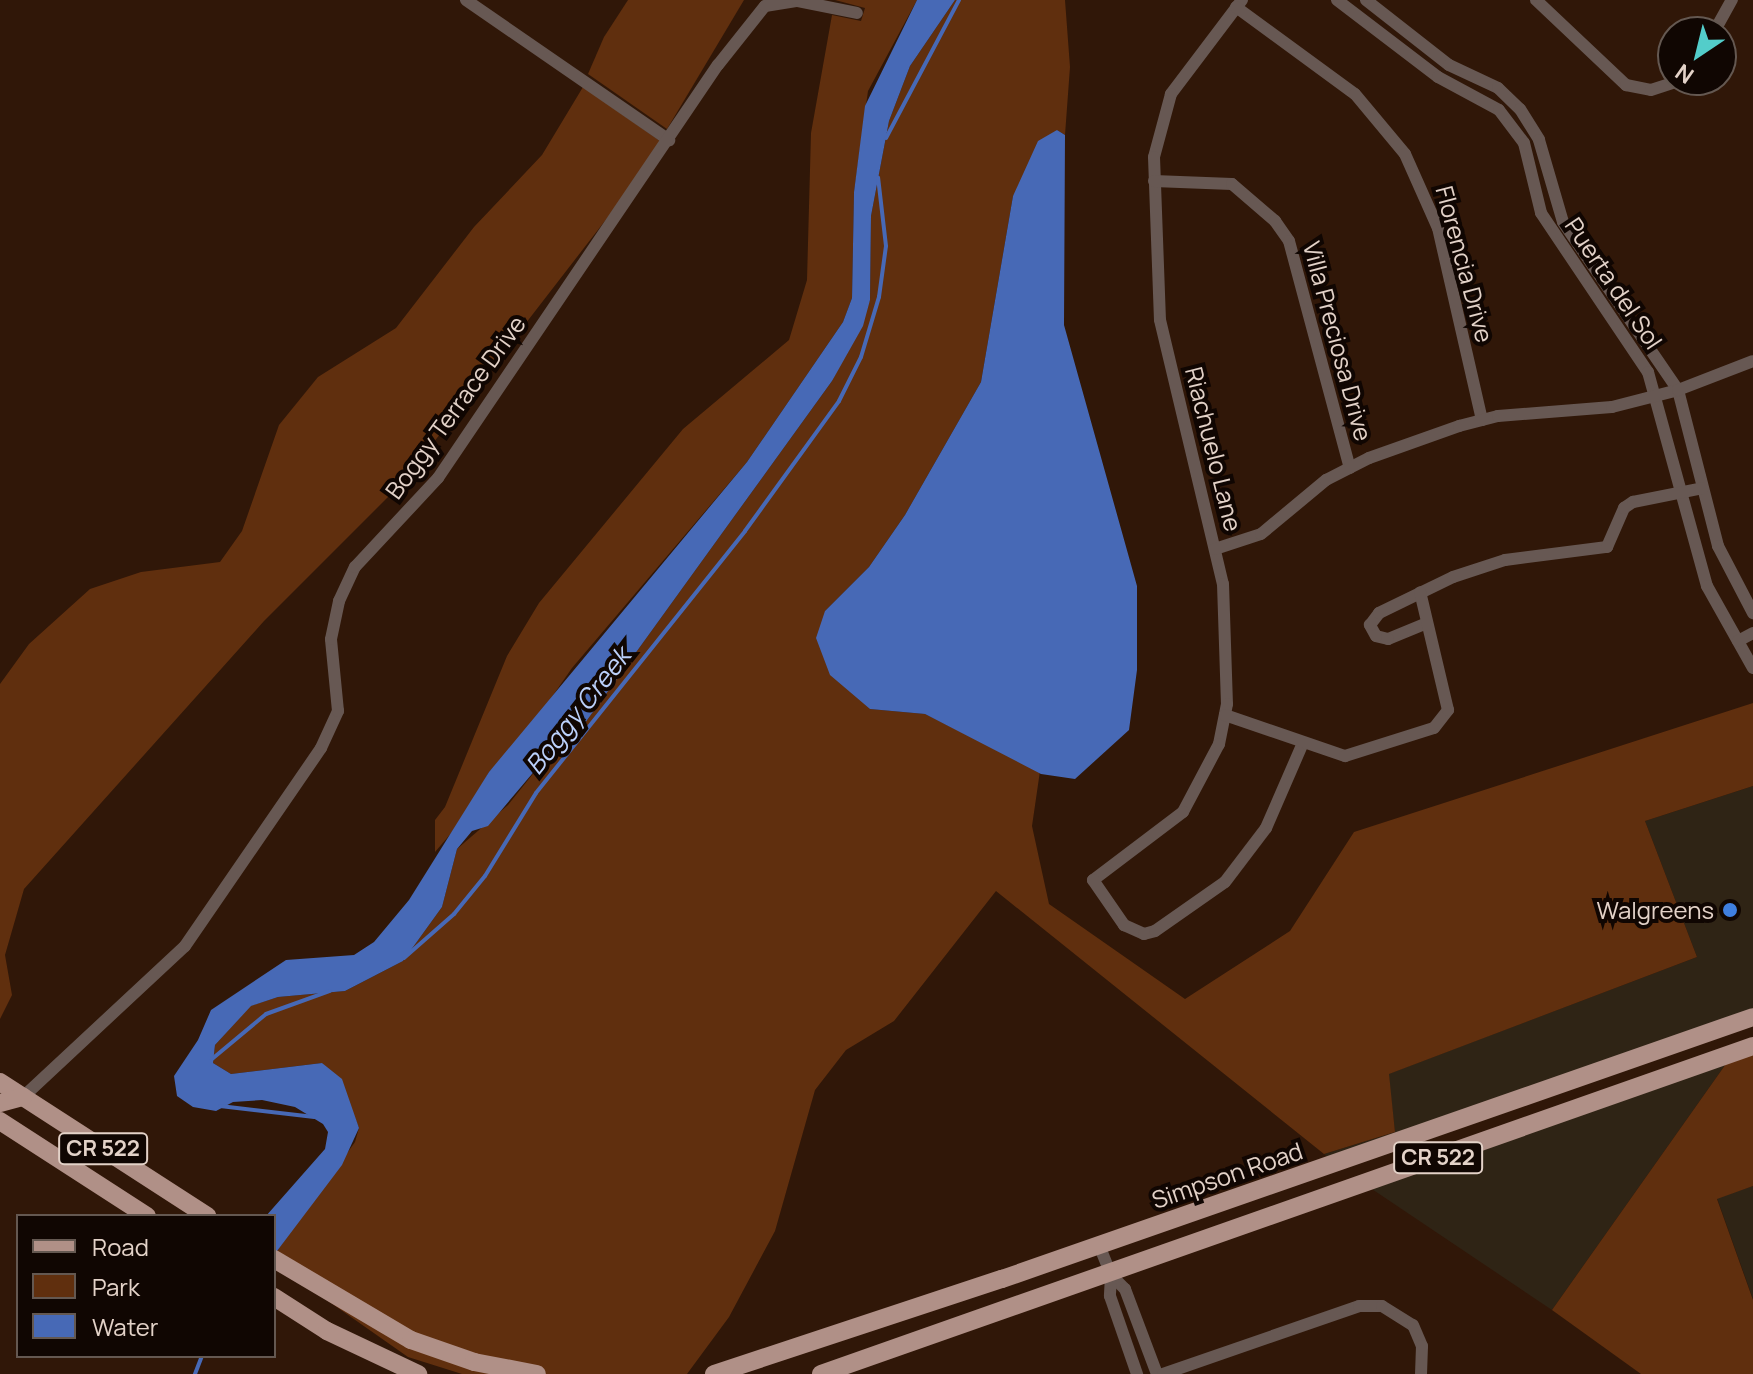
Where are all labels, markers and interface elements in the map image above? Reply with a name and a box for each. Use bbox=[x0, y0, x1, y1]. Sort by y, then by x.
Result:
north arrow bbox=[1657, 16, 1737, 96]
text: N bbox=[1669, 57, 1699, 91]
street label: Florencia Drive bbox=[1430, 183, 1500, 345]
street label: Puerta del Sol bbox=[1559, 212, 1669, 354]
street label: Villa Preciosa Drive bbox=[1298, 238, 1378, 444]
street label: Boggy Terrace Drive bbox=[379, 310, 531, 504]
street label: Riachuelo Lane bbox=[1180, 364, 1248, 534]
water label: Boggy Creek bbox=[519, 641, 637, 781]
place label: Walgreens bbox=[1597, 896, 1714, 924]
marker: Walgreens bbox=[1721, 901, 1739, 919]
road number: CR 522 bbox=[57, 1131, 149, 1167]
street label: Simpson Road bbox=[1148, 1136, 1306, 1214]
road number: CR 522 bbox=[1392, 1140, 1484, 1176]
legend bbox=[16, 1214, 276, 1358]
text: Road bbox=[92, 1230, 149, 1263]
text: Park bbox=[92, 1270, 140, 1303]
text: Water bbox=[92, 1310, 159, 1343]

